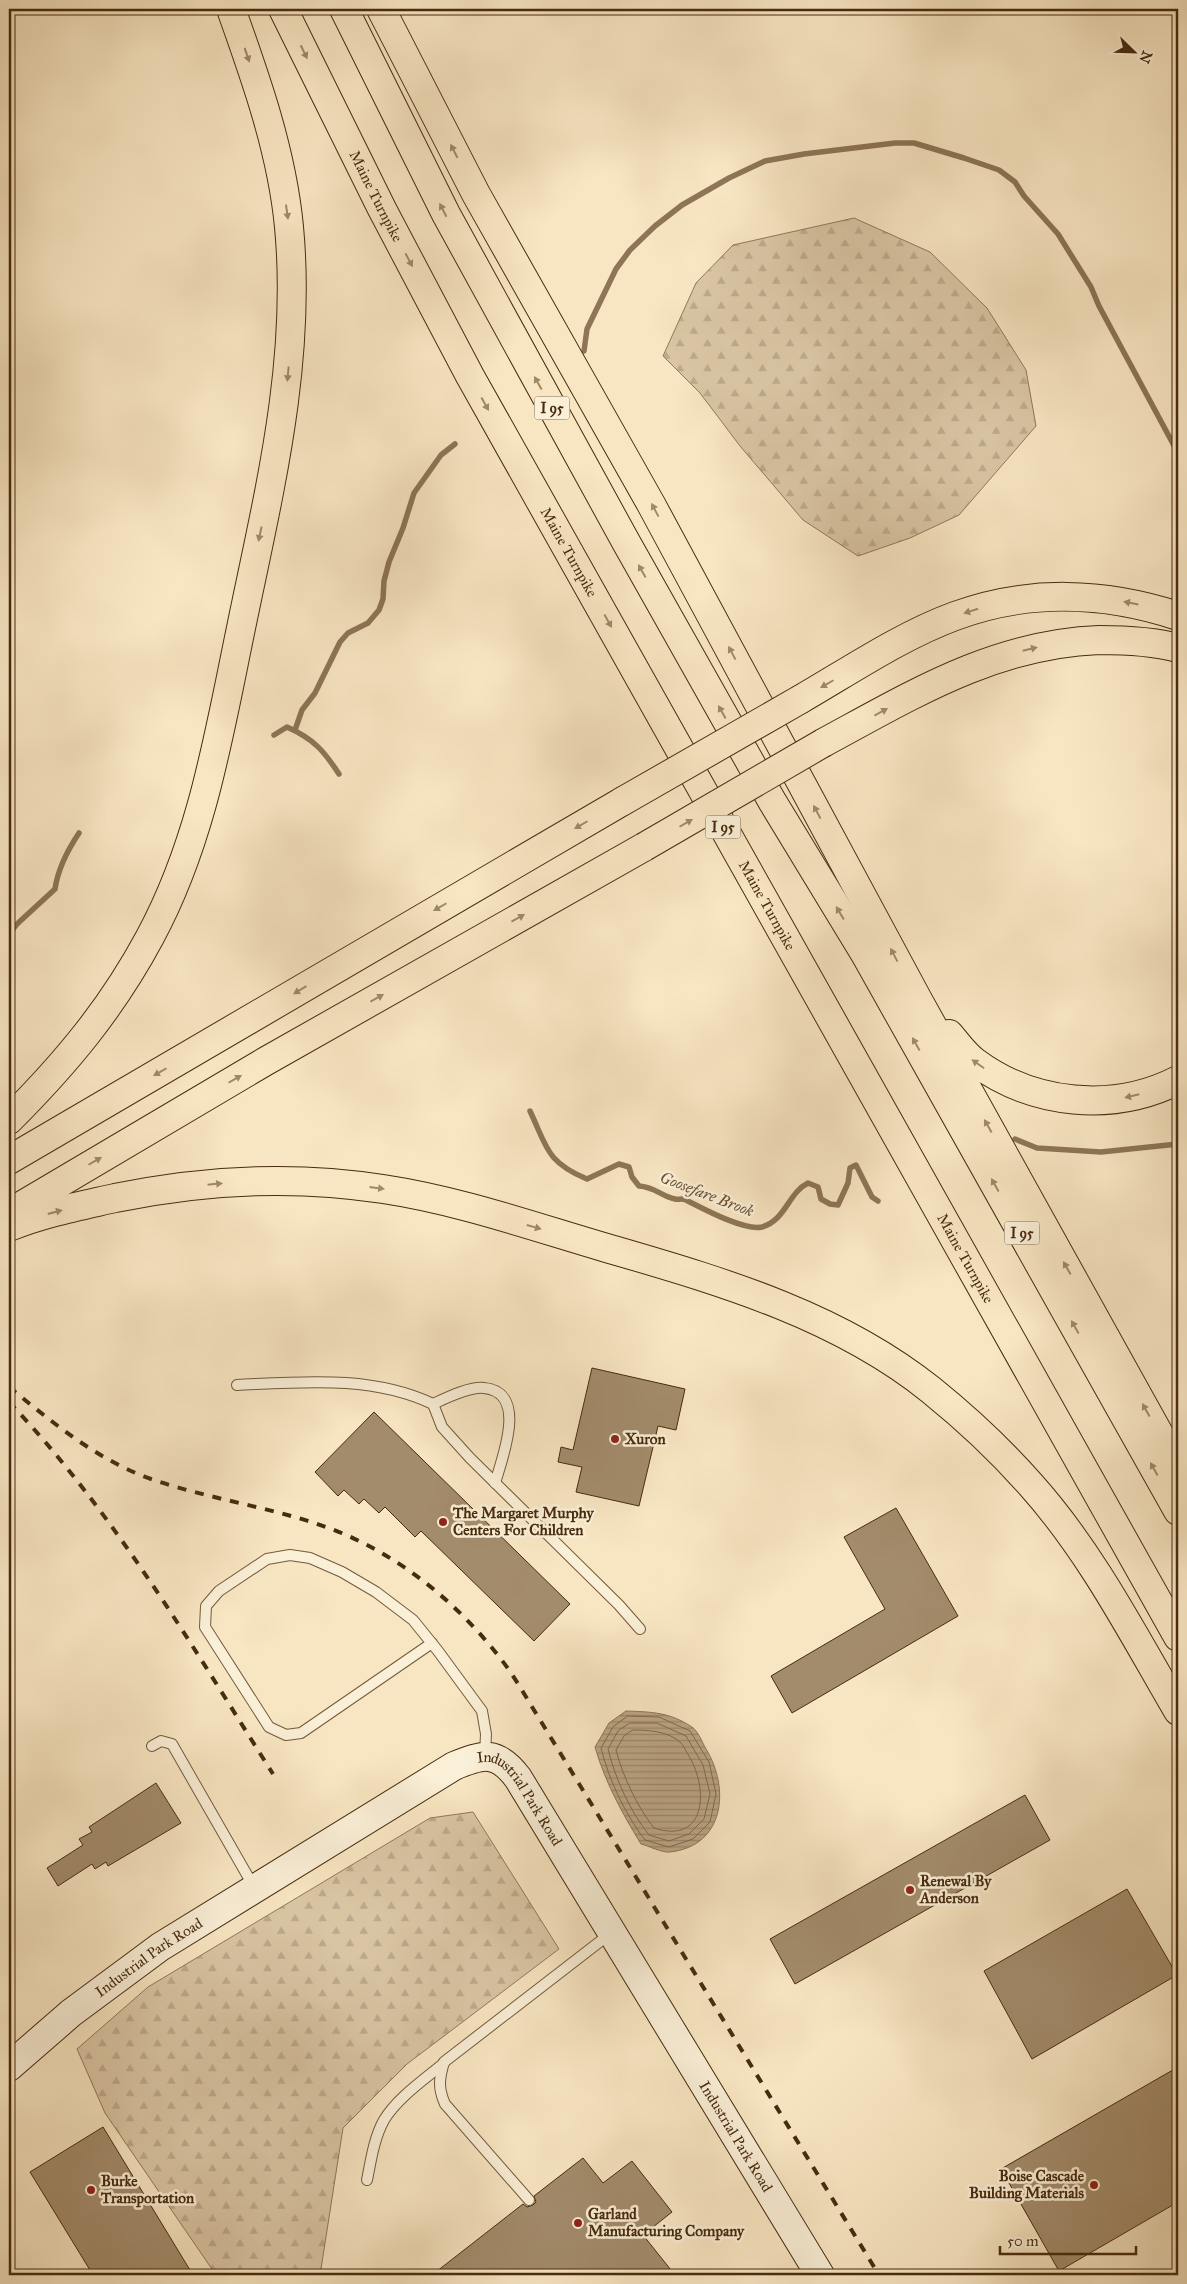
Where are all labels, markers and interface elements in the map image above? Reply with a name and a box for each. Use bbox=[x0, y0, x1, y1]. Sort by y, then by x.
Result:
north arrow bbox=[1110, 28, 1160, 78]
one-way arrow bbox=[300, 45, 308, 60]
one-way arrow bbox=[244, 47, 251, 62]
text: N bbox=[1135, 48, 1156, 66]
one-way arrow bbox=[450, 143, 458, 158]
street label: Maine Turnpike bbox=[345, 147, 407, 245]
one-way arrow bbox=[439, 202, 447, 217]
one-way arrow bbox=[283, 204, 291, 220]
one-way arrow bbox=[404, 254, 413, 267]
one-way arrow bbox=[284, 366, 292, 382]
one-way arrow bbox=[534, 376, 543, 389]
one-way arrow bbox=[481, 396, 489, 411]
road number: I 95 bbox=[534, 396, 570, 419]
one-way arrow bbox=[651, 503, 659, 518]
street label: Maine Turnpike bbox=[537, 504, 601, 600]
one-way arrow bbox=[256, 526, 264, 542]
one-way arrow bbox=[638, 564, 647, 577]
one-way arrow bbox=[1124, 599, 1139, 607]
one-way arrow bbox=[963, 607, 978, 615]
one-way arrow bbox=[603, 615, 612, 628]
one-way arrow bbox=[1023, 645, 1038, 653]
one-way arrow bbox=[727, 647, 736, 660]
one-way arrow bbox=[820, 680, 833, 689]
one-way arrow bbox=[718, 706, 727, 719]
one-way arrow bbox=[874, 707, 888, 716]
one-way arrow bbox=[813, 805, 821, 819]
road number: I 95 bbox=[706, 816, 740, 839]
one-way arrow bbox=[678, 819, 693, 827]
one-way arrow bbox=[574, 821, 587, 830]
street label: Maine Turnpike bbox=[735, 857, 800, 953]
one-way arrow bbox=[434, 903, 447, 912]
one-way arrow bbox=[835, 906, 844, 919]
one-way arrow bbox=[512, 914, 525, 923]
one-way arrow bbox=[889, 949, 898, 962]
one-way arrow bbox=[294, 985, 307, 994]
one-way arrow bbox=[369, 994, 384, 1002]
one-way arrow bbox=[911, 1037, 920, 1050]
one-way arrow bbox=[971, 1059, 985, 1069]
one-way arrow bbox=[153, 1068, 167, 1076]
one-way arrow bbox=[229, 1074, 242, 1083]
one-way arrow bbox=[1125, 1092, 1140, 1100]
one-way arrow bbox=[984, 1119, 992, 1134]
one-way arrow bbox=[88, 1157, 103, 1165]
water label: Goosefare Brook bbox=[657, 1167, 757, 1221]
one-way arrow bbox=[991, 1178, 999, 1193]
one-way arrow bbox=[207, 1179, 223, 1187]
one-way arrow bbox=[369, 1184, 385, 1192]
one-way arrow bbox=[48, 1208, 63, 1216]
street label: Maine Turnpike bbox=[933, 1210, 998, 1307]
road number: I 95 bbox=[1004, 1222, 1040, 1244]
one-way arrow bbox=[527, 1224, 542, 1232]
one-way arrow bbox=[1063, 1261, 1071, 1276]
one-way arrow bbox=[1070, 1320, 1079, 1334]
one-way arrow bbox=[1142, 1403, 1150, 1417]
place label: Xuron bbox=[624, 1430, 666, 1448]
marker: Xuron bbox=[609, 1433, 621, 1445]
one-way arrow bbox=[1150, 1462, 1159, 1475]
place label: The Margaret Murphy Centers For Children bbox=[452, 1504, 595, 1539]
marker: The Margaret Murphy Centers For Children bbox=[437, 1516, 449, 1528]
street label: Industrial Park Road bbox=[476, 1748, 566, 1850]
place label: Renewal By Anderson bbox=[919, 1872, 992, 1907]
marker: Renewal By Anderson bbox=[904, 1884, 916, 1896]
street label: Industrial Park Road bbox=[92, 1914, 206, 2001]
street label: Industrial Park Road bbox=[695, 2078, 777, 2196]
place label: Boise Cascade Building Materials bbox=[969, 2167, 1085, 2203]
place label: Burke Transportation bbox=[100, 2172, 195, 2208]
marker: Boise Cascade Building Materials bbox=[1088, 2179, 1100, 2191]
marker: Burke Transportation bbox=[85, 2184, 97, 2196]
place label: Garland Manufacturing Company bbox=[588, 2205, 745, 2241]
marker: Garland Manufacturing Company bbox=[572, 2217, 584, 2229]
scale bar bbox=[1000, 2224, 1136, 2256]
text: 50 m bbox=[1007, 2232, 1039, 2250]

